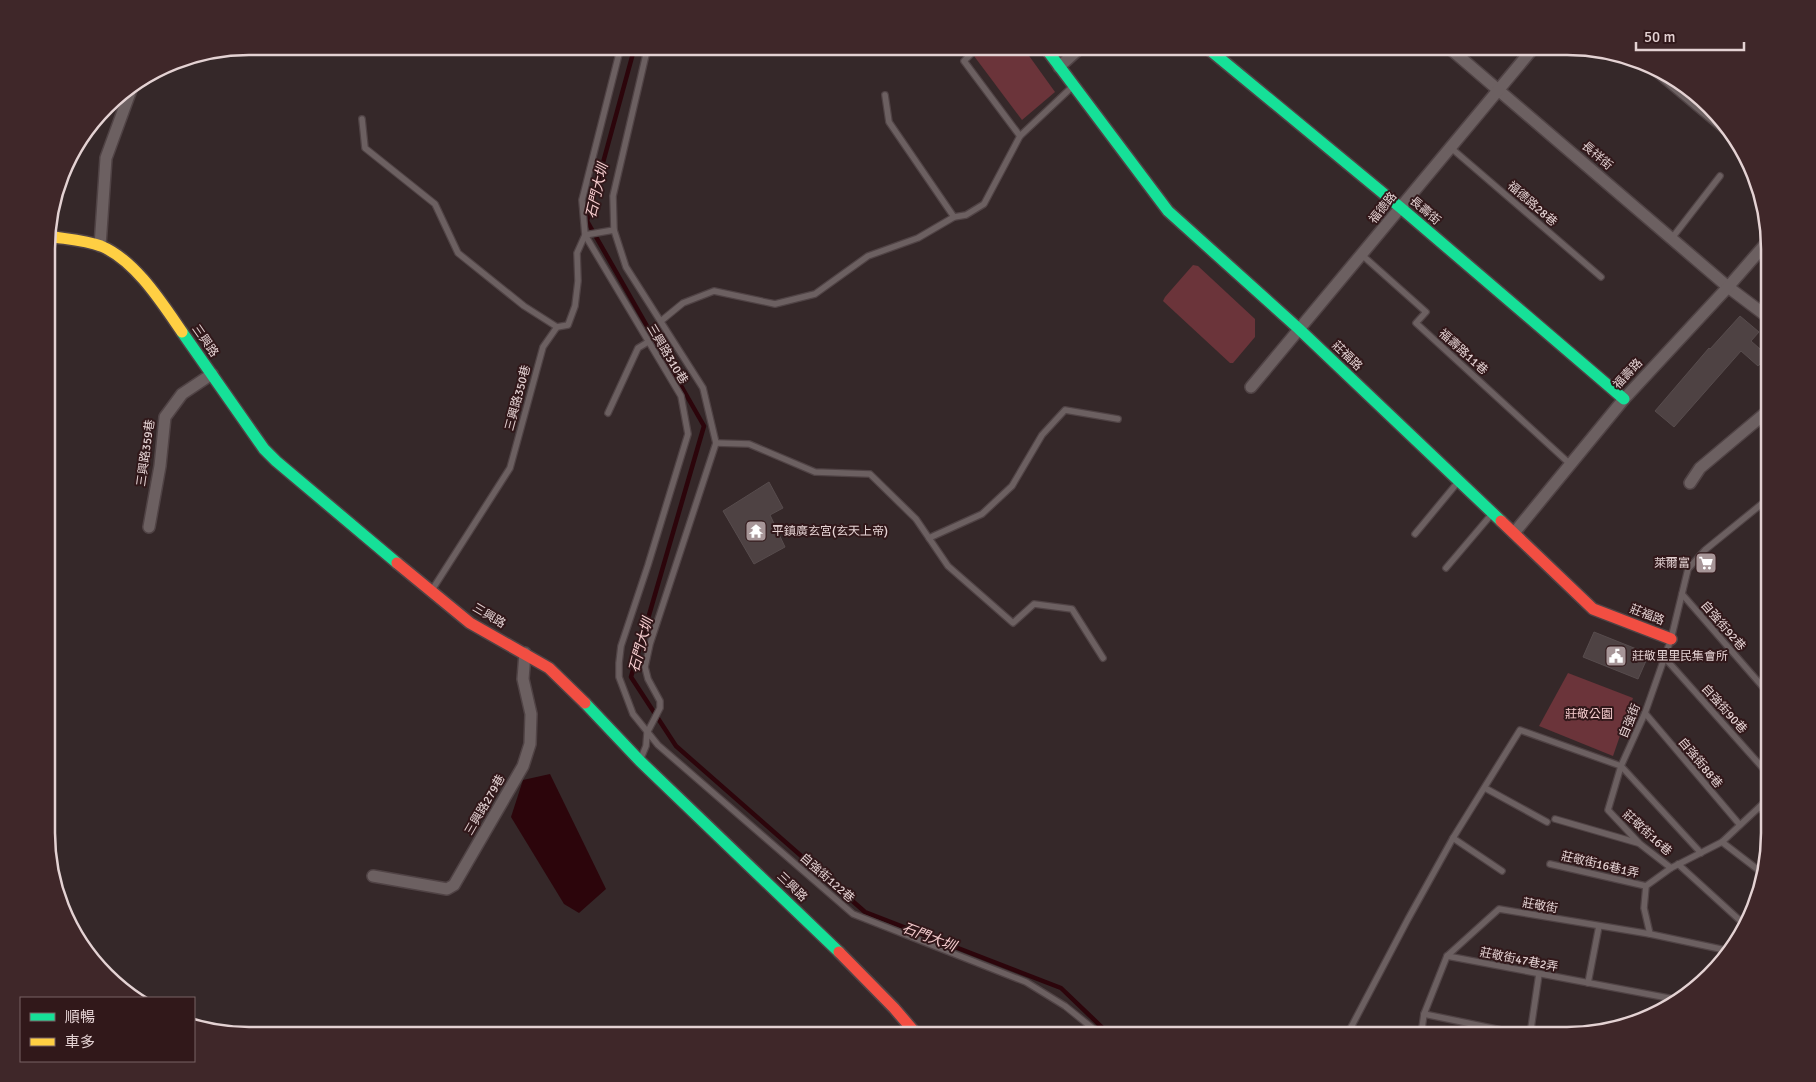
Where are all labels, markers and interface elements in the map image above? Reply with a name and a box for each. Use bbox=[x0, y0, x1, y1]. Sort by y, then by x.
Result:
scale bar bbox=[1636, 20, 1744, 52]
text: 50 m bbox=[1644, 28, 1675, 46]
street label: 長祥街 bbox=[1578, 139, 1616, 173]
water label: 石門大圳 bbox=[582, 160, 612, 220]
street label: 福德路28巷 bbox=[1504, 178, 1560, 230]
street label: 福德路 bbox=[1366, 189, 1400, 227]
street label: 長壽街 bbox=[1406, 194, 1444, 228]
street label: 三興路310巷 bbox=[643, 321, 691, 387]
street label: 三興路 bbox=[189, 322, 221, 360]
street label: 福壽路11巷 bbox=[1435, 326, 1491, 378]
street label: 莊福路 bbox=[1329, 338, 1365, 374]
street label: 福壽路 bbox=[1610, 356, 1646, 392]
street label: 三興路350巷 bbox=[502, 363, 534, 433]
street label: 三興路359巷 bbox=[134, 419, 158, 487]
temple icon: 平鎮廣玄宮(玄天上帝) bbox=[744, 519, 768, 543]
place label: 平鎮廣玄宮(玄天上帝) bbox=[772, 524, 888, 539]
supermarket icon: 萊爾富 bbox=[1694, 551, 1718, 575]
place label: 萊爾富 bbox=[1654, 556, 1690, 571]
street label: 自強街92巷 bbox=[1697, 598, 1749, 654]
street label: 三興路 bbox=[470, 600, 508, 632]
street label: 莊福路 bbox=[1628, 602, 1666, 628]
water label: 石門大圳 bbox=[626, 614, 657, 674]
public building icon: 莊敬里里民集會所 bbox=[1604, 644, 1628, 668]
place label: 莊敬里里民集會所 bbox=[1632, 649, 1728, 664]
street label: 自強街90巷 bbox=[1698, 681, 1750, 737]
street label: 自強街 bbox=[1616, 701, 1644, 741]
park label: 莊敬公園 bbox=[1565, 707, 1613, 722]
street label: 自強街88巷 bbox=[1675, 735, 1725, 791]
street label: 三興路279巷 bbox=[462, 772, 508, 838]
street label: 莊敬街16巷 bbox=[1619, 807, 1675, 859]
street label: 莊敬街16巷1弄 bbox=[1560, 849, 1640, 881]
street label: 自強街122巷 bbox=[797, 850, 857, 906]
street label: 三興路 bbox=[774, 869, 810, 905]
street label: 莊敬街 bbox=[1521, 895, 1559, 917]
water label: 石門大圳 bbox=[900, 919, 960, 956]
street label: 莊敬街47巷2弄 bbox=[1479, 945, 1559, 975]
legend bbox=[20, 997, 195, 1062]
text: 順暢 bbox=[65, 1008, 95, 1026]
text: 車多 bbox=[65, 1033, 95, 1051]

